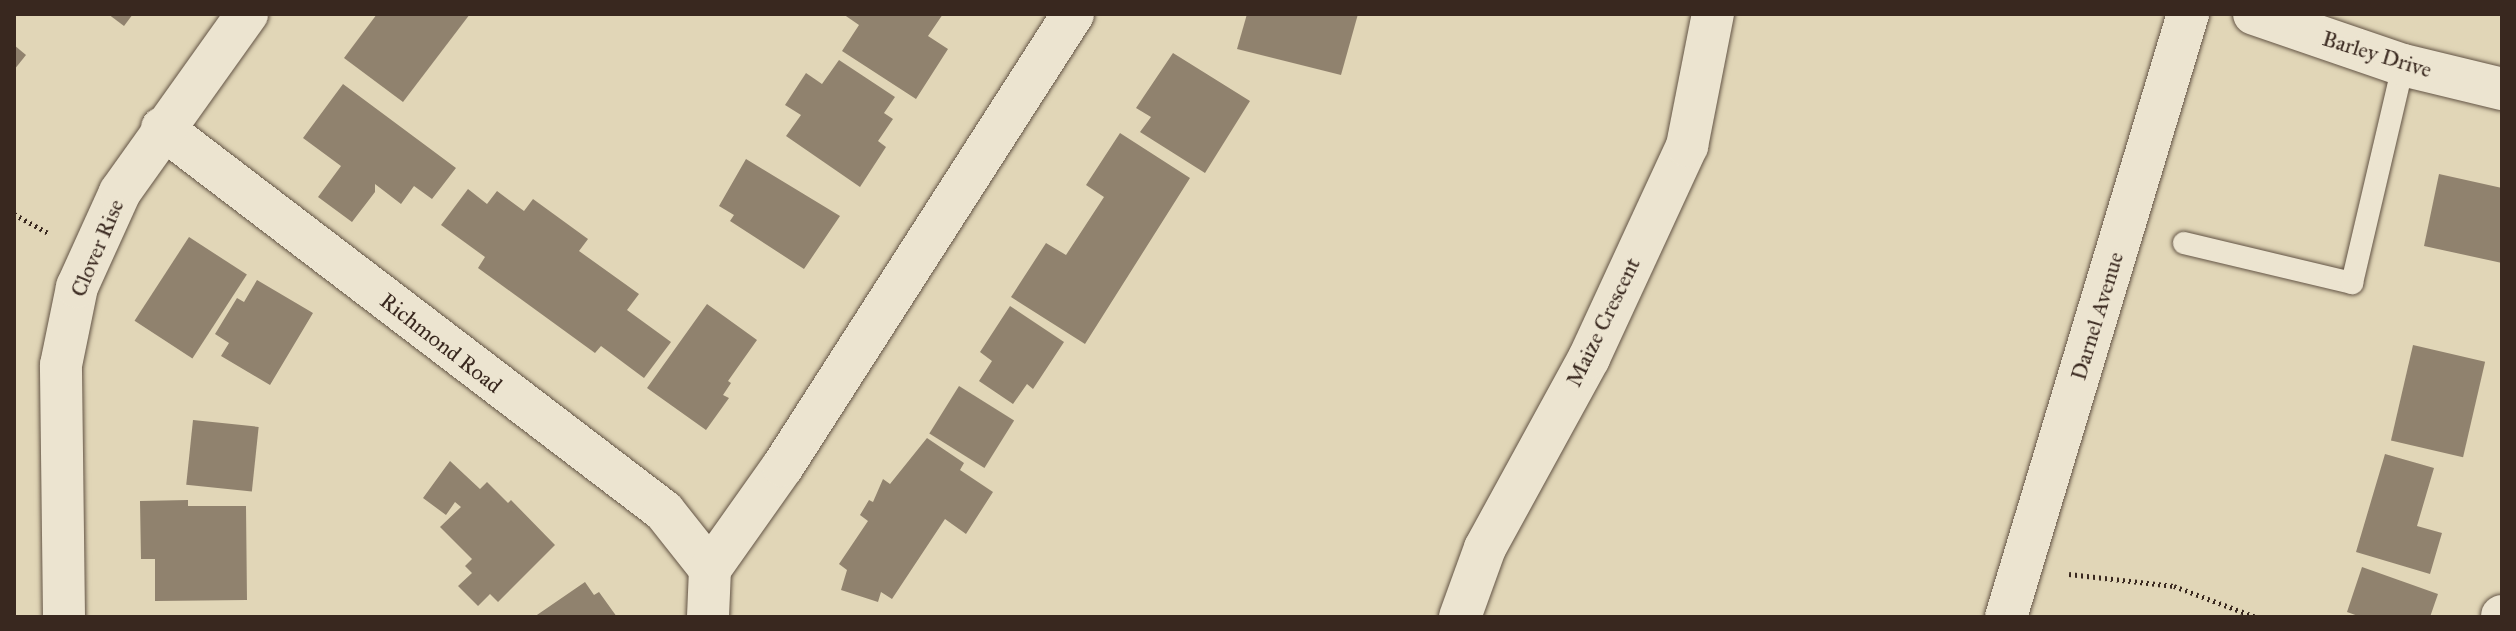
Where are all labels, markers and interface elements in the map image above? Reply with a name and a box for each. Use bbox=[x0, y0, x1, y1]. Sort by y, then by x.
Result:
street label: Barley Drive bbox=[2319, 25, 2435, 83]
street label: Clover Rise bbox=[65, 195, 129, 301]
street label: Darnel Avenue bbox=[2065, 249, 2129, 383]
street label: Maize Crescent bbox=[1560, 253, 1646, 391]
street label: Richmond Road bbox=[375, 287, 507, 399]

